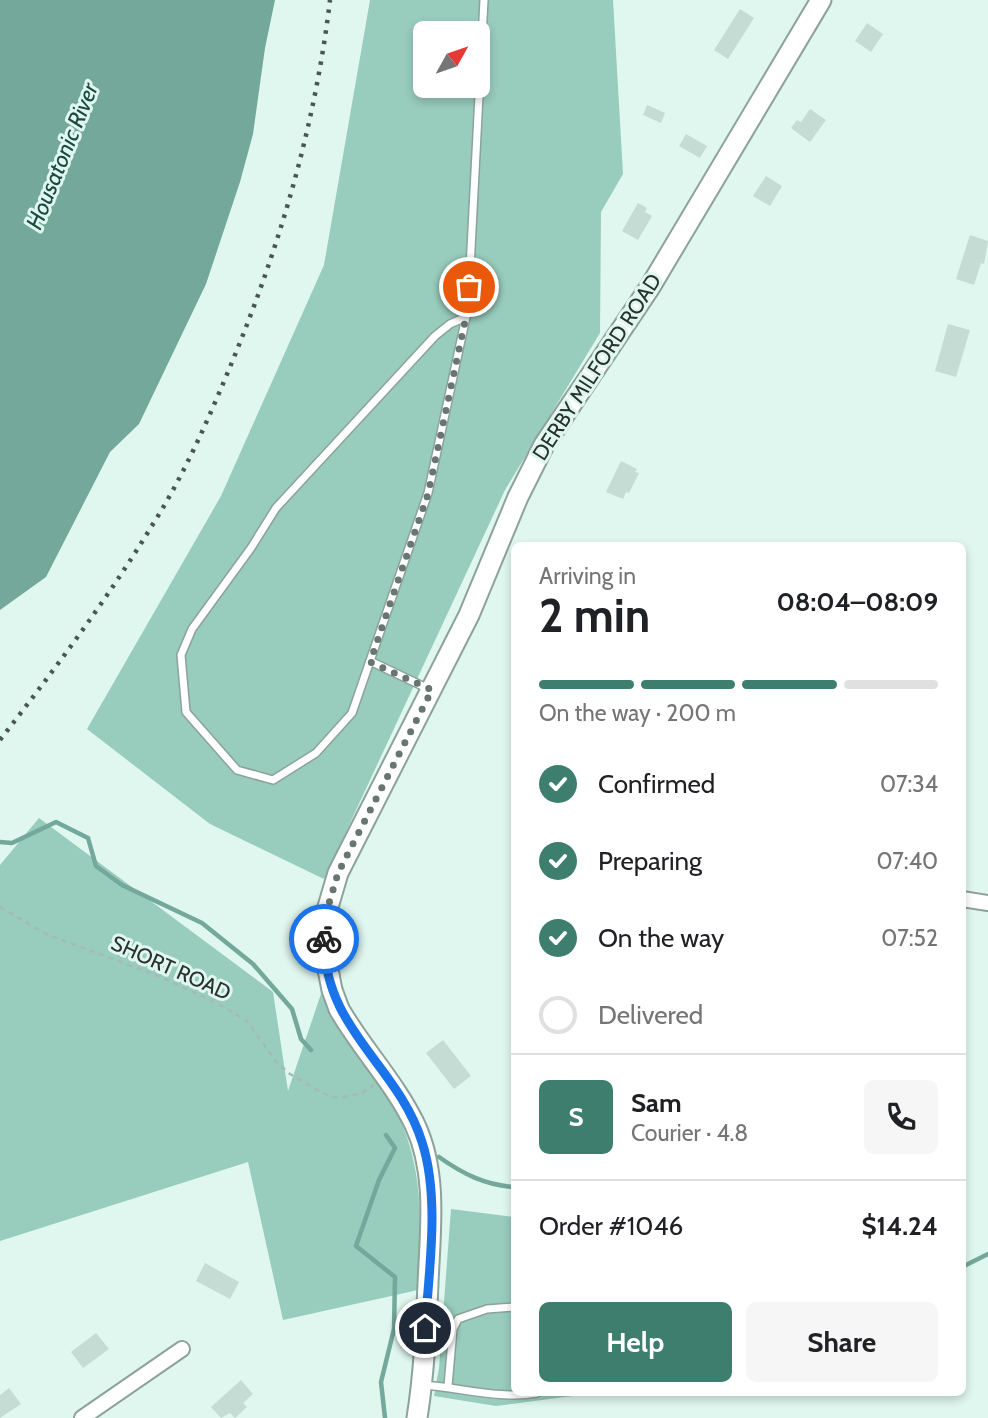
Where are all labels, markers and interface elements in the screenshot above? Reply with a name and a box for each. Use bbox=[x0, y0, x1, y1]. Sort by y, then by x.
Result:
north arrow bbox=[413, 21, 490, 98]
map controls bbox=[413, 21, 490, 98]
water label: Housatonic River bbox=[20, 78, 104, 233]
pin bbox=[439, 257, 499, 317]
icon: bag bbox=[450, 268, 488, 306]
street label: DERBY MILFORD ROAD bbox=[527, 269, 666, 465]
text: Arriving in bbox=[539, 562, 636, 590]
text: 08:04–08:09 bbox=[776, 586, 938, 618]
text: 2 min bbox=[539, 588, 650, 644]
text: On the way · 200 m bbox=[539, 699, 736, 727]
icon: check bbox=[539, 765, 577, 803]
text: Confirmed bbox=[598, 768, 715, 800]
text: 07:34 bbox=[880, 770, 938, 798]
icon: check bbox=[539, 842, 577, 880]
text: Preparing bbox=[598, 845, 702, 877]
text: 07:40 bbox=[876, 847, 938, 875]
courier bbox=[289, 904, 359, 974]
icon: check bbox=[539, 919, 577, 957]
icon: bike bbox=[305, 920, 343, 958]
text: On the way bbox=[598, 922, 724, 954]
text: 07:52 bbox=[881, 924, 938, 952]
street label: SHORT ROAD bbox=[107, 930, 235, 1005]
text: Delivered bbox=[598, 999, 703, 1031]
button: phone bbox=[864, 1080, 938, 1154]
text: Sam bbox=[631, 1087, 682, 1119]
text: S bbox=[568, 1101, 584, 1133]
text: Courier · 4.8 bbox=[631, 1119, 748, 1147]
text: Order #1046 bbox=[539, 1210, 683, 1242]
text: $14.24 bbox=[862, 1210, 938, 1242]
pin bbox=[395, 1298, 455, 1358]
button: Help bbox=[539, 1302, 732, 1382]
button: Share bbox=[746, 1302, 938, 1382]
icon: home bbox=[406, 1309, 444, 1347]

